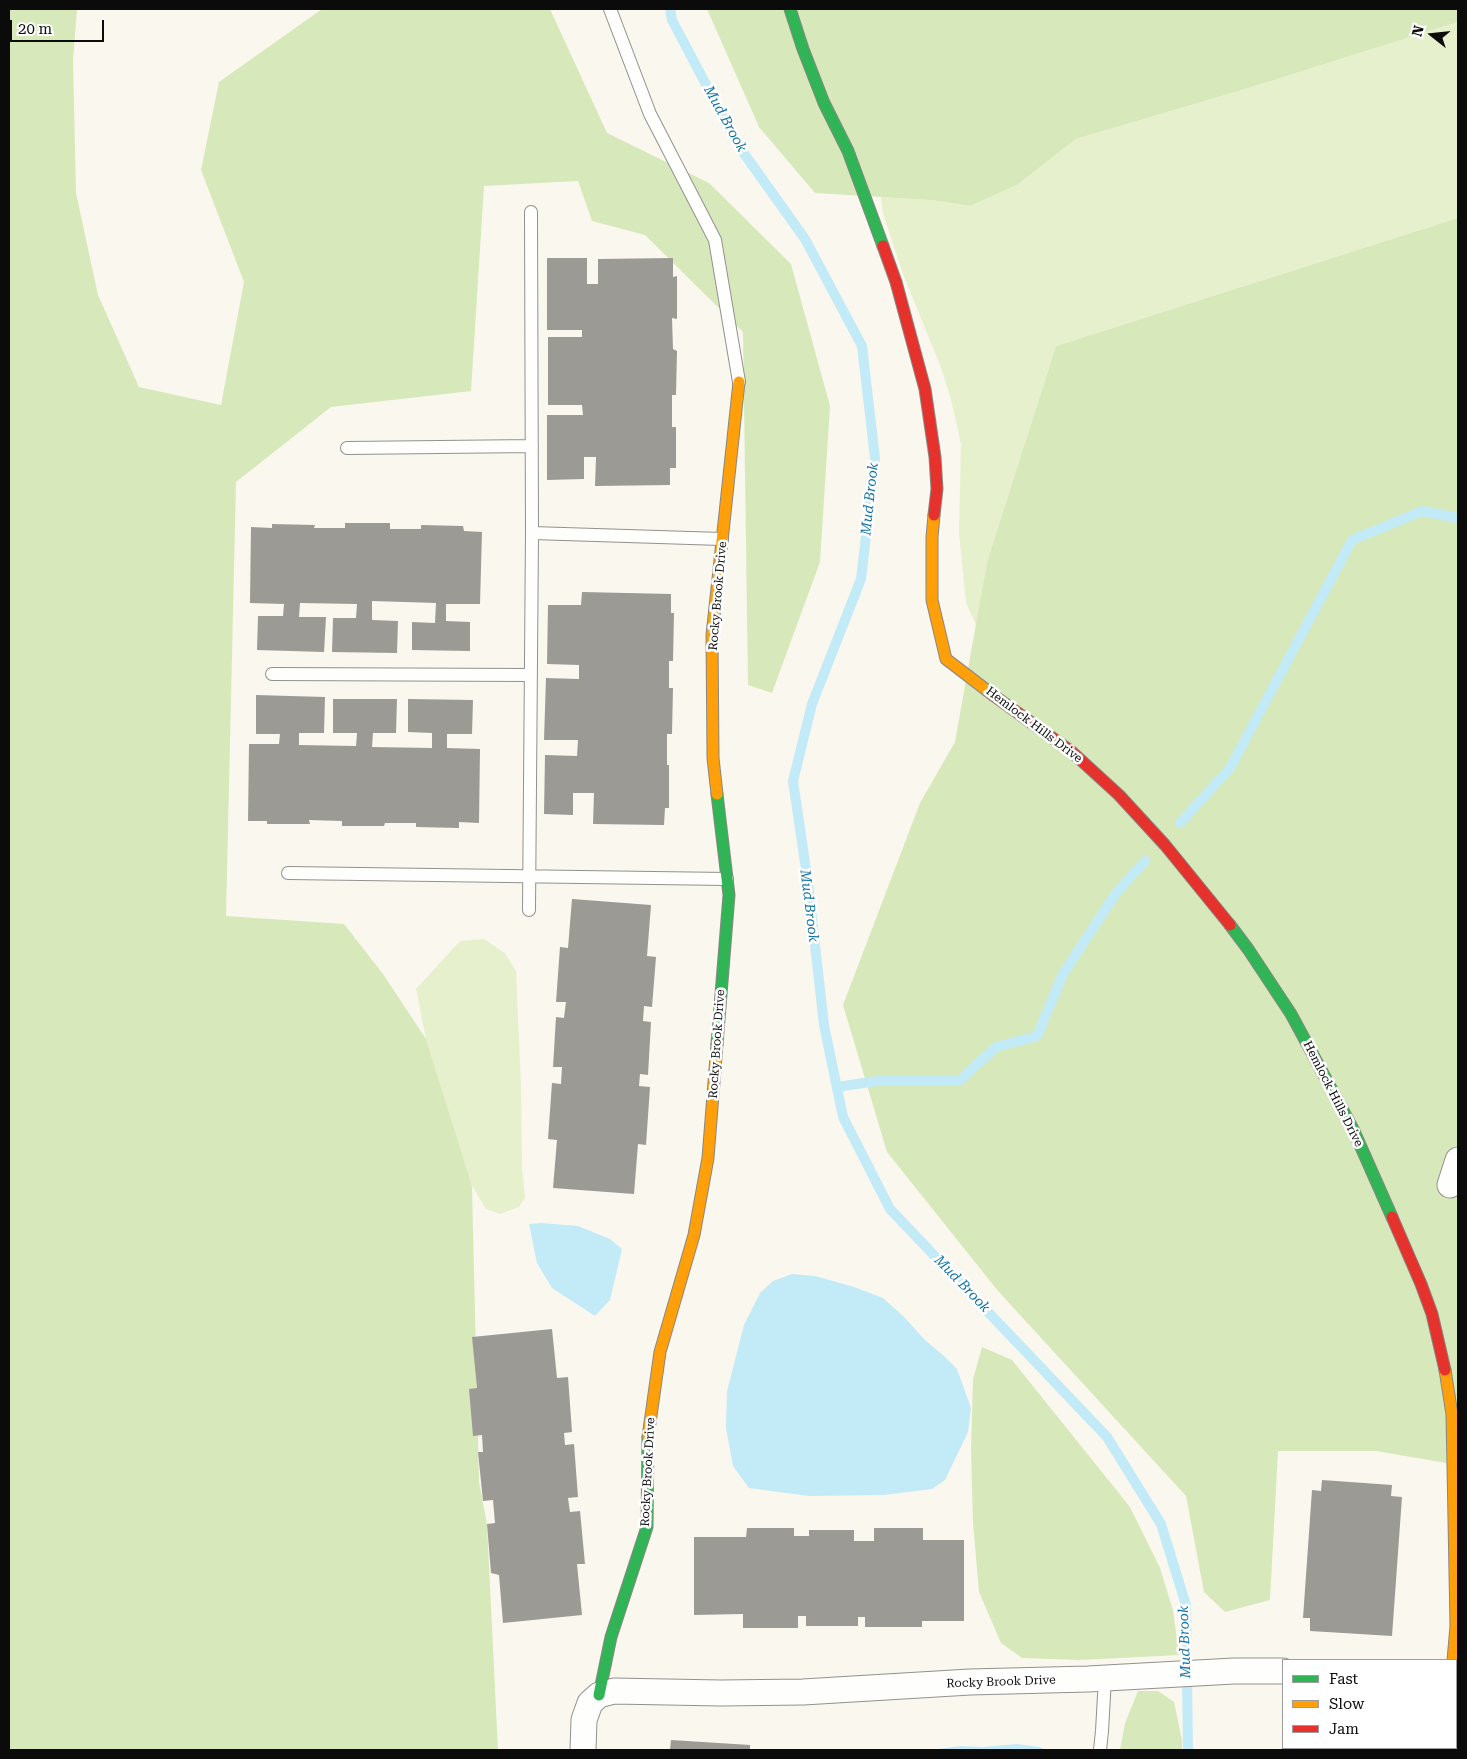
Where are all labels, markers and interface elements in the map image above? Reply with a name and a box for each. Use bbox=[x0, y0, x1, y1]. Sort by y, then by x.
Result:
scale bar bbox=[12, 10, 106, 42]
north arrow bbox=[1407, 10, 1457, 60]
text: 20 m bbox=[18, 20, 52, 38]
text: N bbox=[1408, 23, 1427, 38]
water label: Mud Brook bbox=[700, 83, 750, 155]
water label: Mud Brook bbox=[858, 462, 882, 536]
street label: Rocky Brook Drive bbox=[706, 541, 730, 651]
street label: Hemlock Hills Drive bbox=[983, 684, 1085, 766]
water label: Mud Brook bbox=[796, 869, 822, 943]
street label: Rocky Brook Drive bbox=[706, 989, 728, 1099]
street label: Hemlock Hills Drive bbox=[1300, 1039, 1366, 1149]
water label: Mud Brook bbox=[931, 1252, 993, 1316]
street label: Rocky Brook Drive bbox=[638, 1417, 658, 1527]
water label: Mud Brook bbox=[1175, 1605, 1195, 1679]
legend bbox=[1282, 1659, 1457, 1749]
text: Fast bbox=[1329, 1670, 1358, 1688]
street label: Rocky Brook Drive bbox=[946, 1673, 1056, 1691]
text: Slow bbox=[1329, 1695, 1364, 1713]
text: Jam bbox=[1329, 1720, 1359, 1738]

